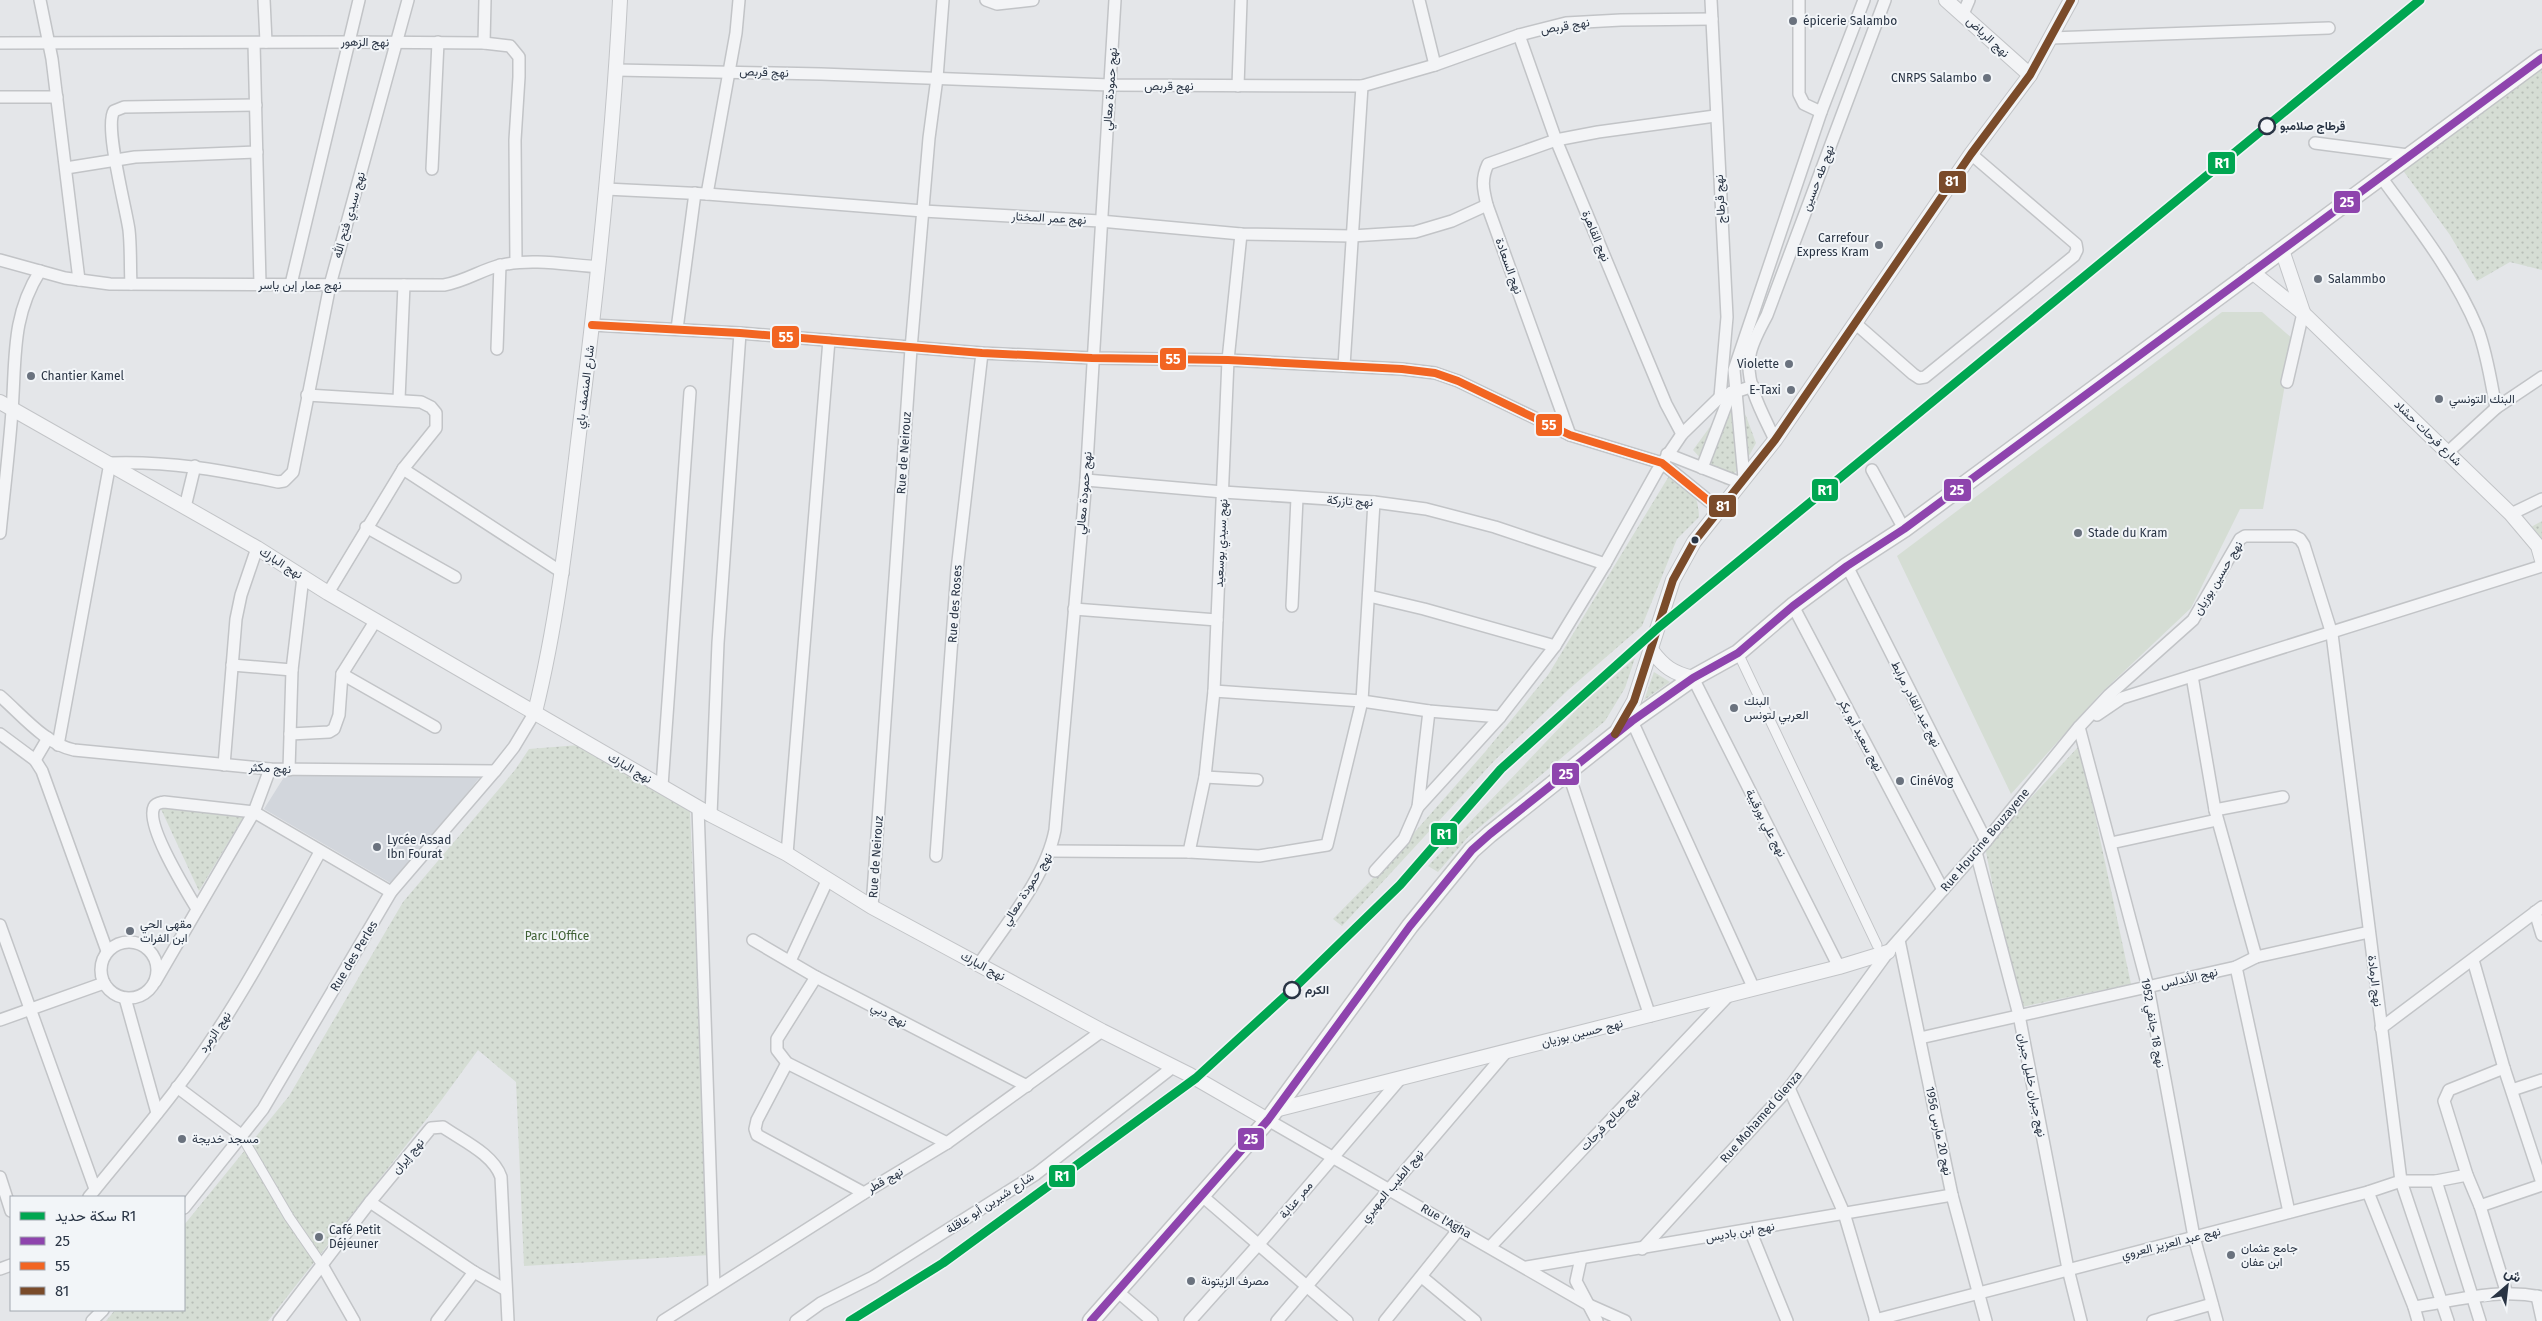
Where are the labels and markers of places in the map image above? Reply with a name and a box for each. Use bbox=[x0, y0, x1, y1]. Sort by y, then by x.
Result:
place label: épicerie Salambo bbox=[1803, 14, 1897, 28]
marker: épicerie Salambo bbox=[1787, 15, 1799, 27]
place label: CNRPS Salambo bbox=[1891, 71, 1977, 85]
marker: CNRPS Salambo bbox=[1981, 72, 1993, 84]
marker: قرطاج صلامبو bbox=[2258, 117, 2276, 135]
place label: قرطاج صلامبو bbox=[2280, 119, 2346, 134]
place label: Carrefour Express Kram bbox=[1796, 231, 1869, 259]
marker: Carrefour Express Kram bbox=[1873, 239, 1885, 251]
place label: Salammbo bbox=[2328, 272, 2386, 286]
marker: Salammbo bbox=[2312, 273, 2324, 285]
place label: Violette bbox=[1737, 357, 1779, 371]
marker: Violette bbox=[1783, 358, 1795, 370]
place label: Chantier Kamel bbox=[41, 369, 125, 383]
marker: Chantier Kamel bbox=[25, 370, 37, 382]
place label: E-Taxi bbox=[1749, 383, 1781, 397]
marker: E-Taxi bbox=[1785, 384, 1797, 396]
place label: البنك التونسي bbox=[2449, 392, 2515, 409]
marker: البنك التونسي bbox=[2433, 393, 2445, 405]
place label: Stade du Kram bbox=[2088, 526, 2168, 540]
marker: Stade du Kram bbox=[2072, 527, 2084, 539]
unlabelled marker bbox=[1690, 535, 1700, 545]
place label: البنك العربي لتونس bbox=[1744, 694, 1808, 725]
marker: البنك العربي لتونس bbox=[1728, 702, 1740, 714]
place label: CinéVog bbox=[1910, 774, 1954, 788]
marker: CinéVog bbox=[1894, 775, 1906, 787]
place label: Lycée Assad Ibn Fourat bbox=[387, 833, 451, 861]
marker: Lycée Assad Ibn Fourat bbox=[371, 841, 383, 853]
place label: مقهى الحي ابن الفرات bbox=[140, 917, 192, 946]
marker: مقهى الحي ابن الفرات bbox=[124, 925, 136, 937]
marker: الكرم bbox=[1283, 981, 1301, 999]
place label: الكرم bbox=[1305, 983, 1329, 998]
place label: مسجد خديجة bbox=[192, 1132, 259, 1146]
marker: مسجد خديجة bbox=[176, 1133, 188, 1145]
place label: Café Petit Déjeuner bbox=[329, 1223, 382, 1251]
marker: Café Petit Déjeuner bbox=[313, 1231, 325, 1243]
place label: جامع عثمان ابن عفان bbox=[2241, 1241, 2298, 1270]
marker: جامع عثمان ابن عفان bbox=[2225, 1249, 2237, 1261]
place label: مصرف الزيتونة bbox=[1201, 1274, 1269, 1289]
marker: مصرف الزيتونة bbox=[1185, 1275, 1197, 1287]

